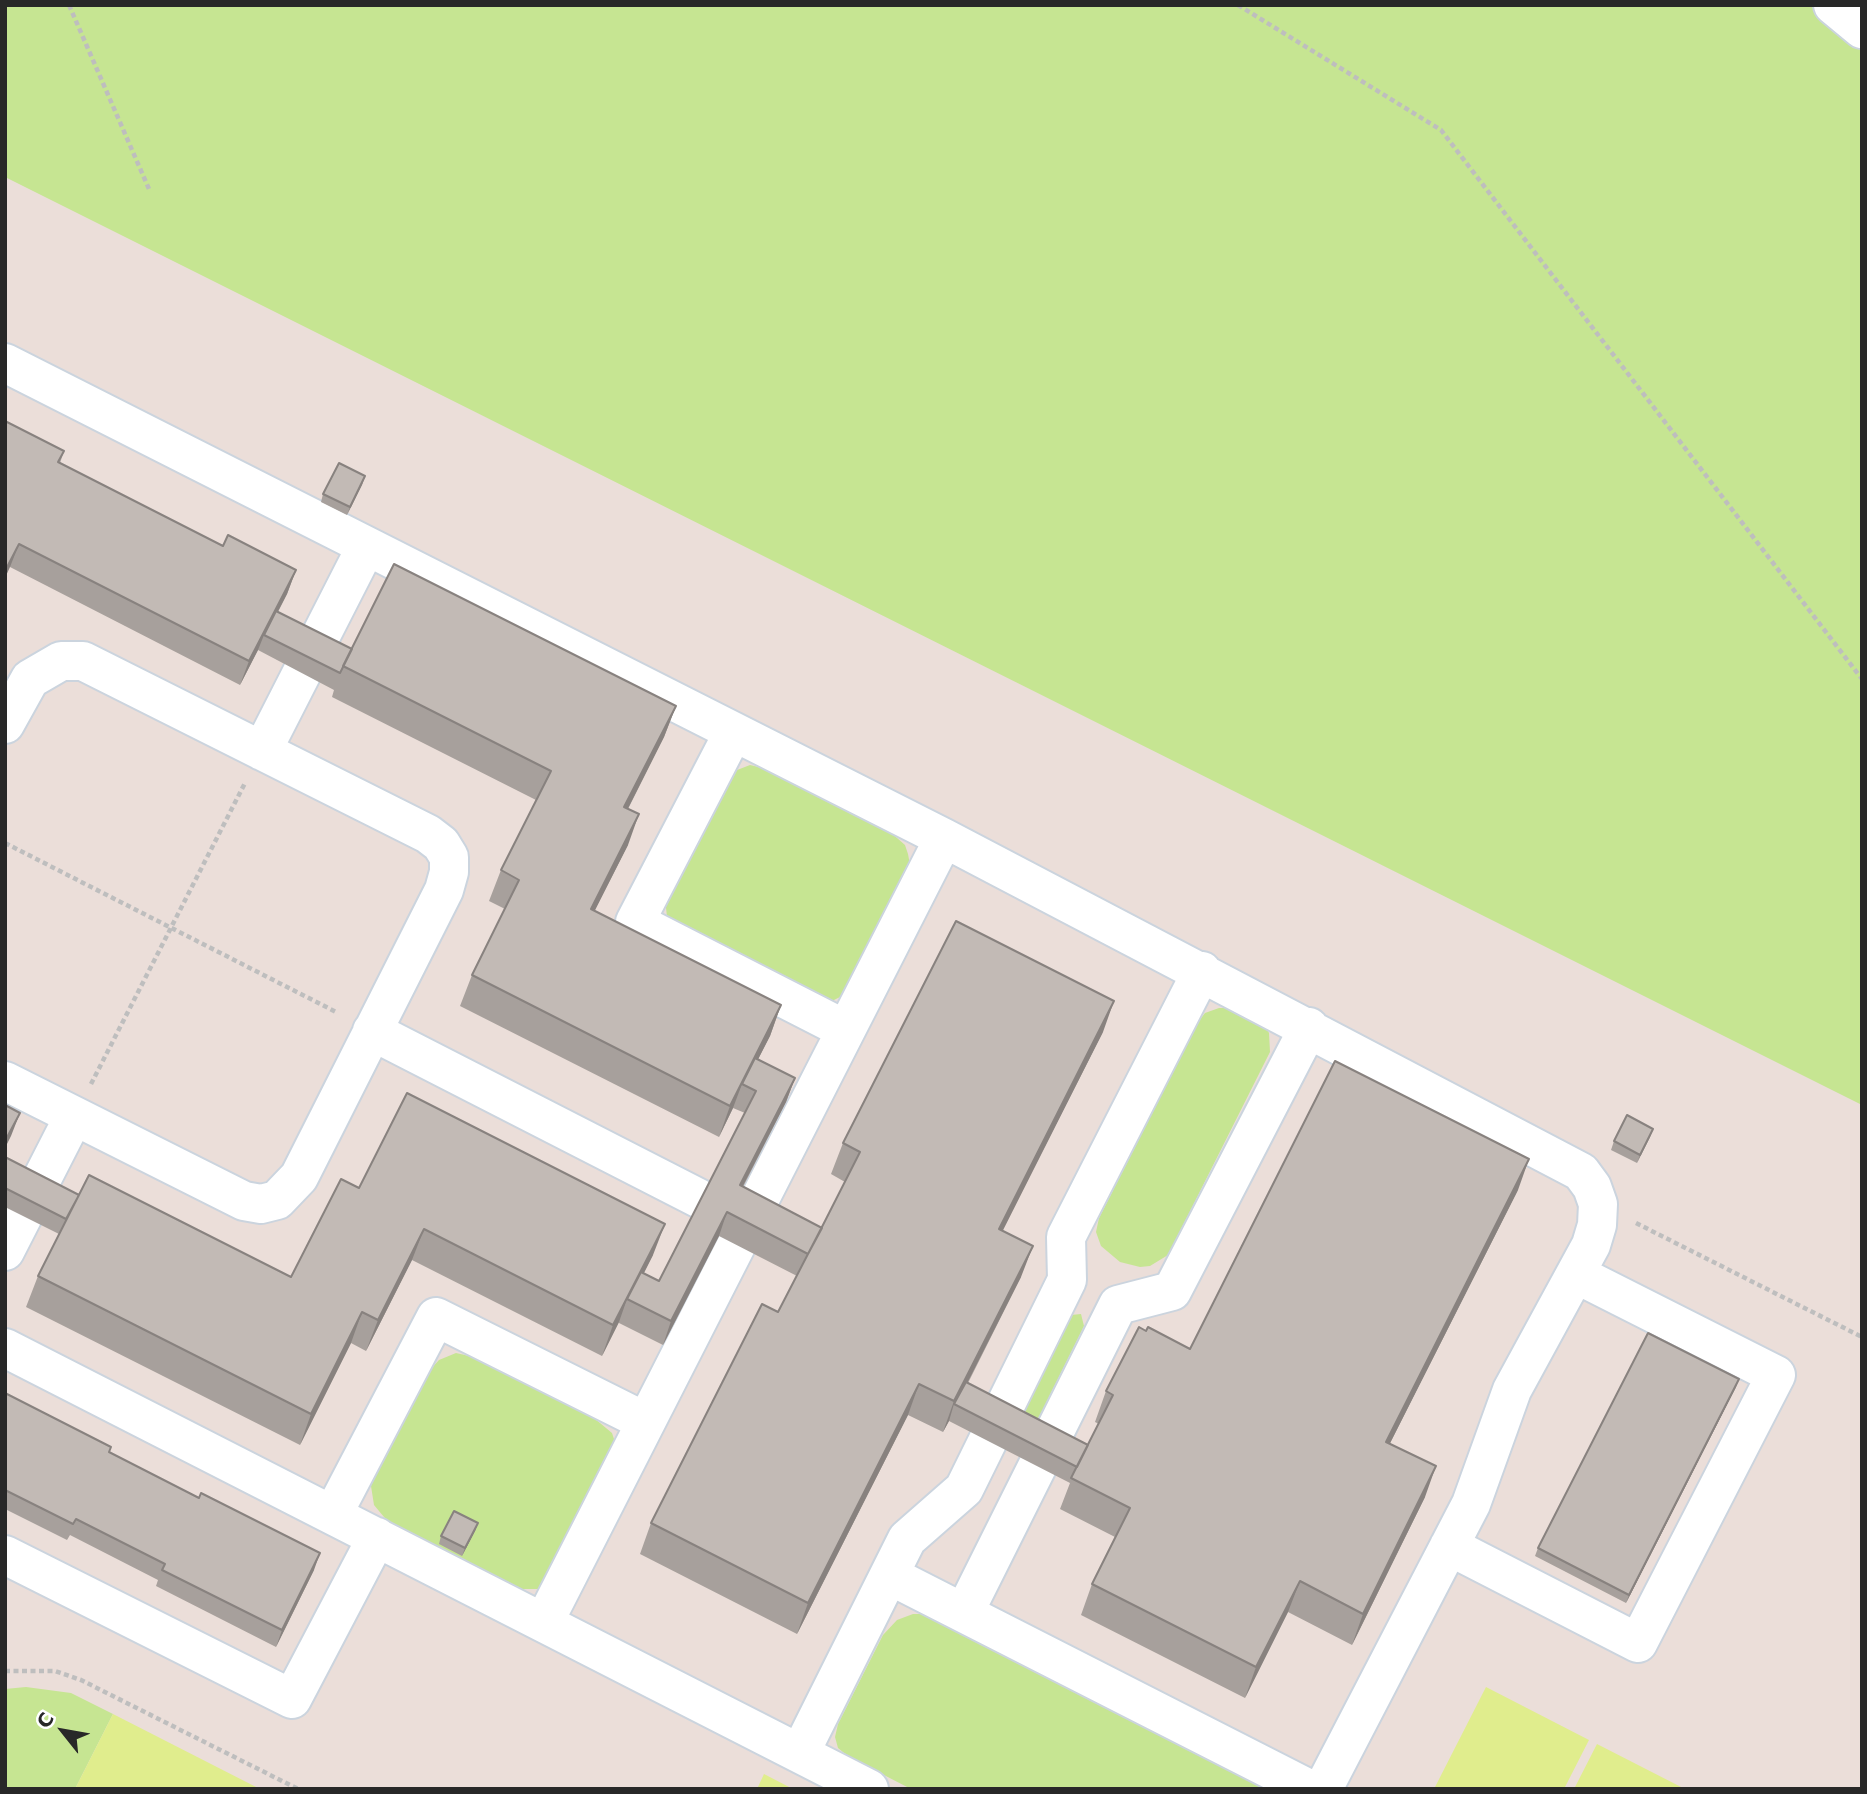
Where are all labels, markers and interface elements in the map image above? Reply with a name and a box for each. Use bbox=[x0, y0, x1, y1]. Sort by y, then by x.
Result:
north arrow bbox=[28, 1696, 98, 1766]
text: С bbox=[32, 1709, 58, 1732]

